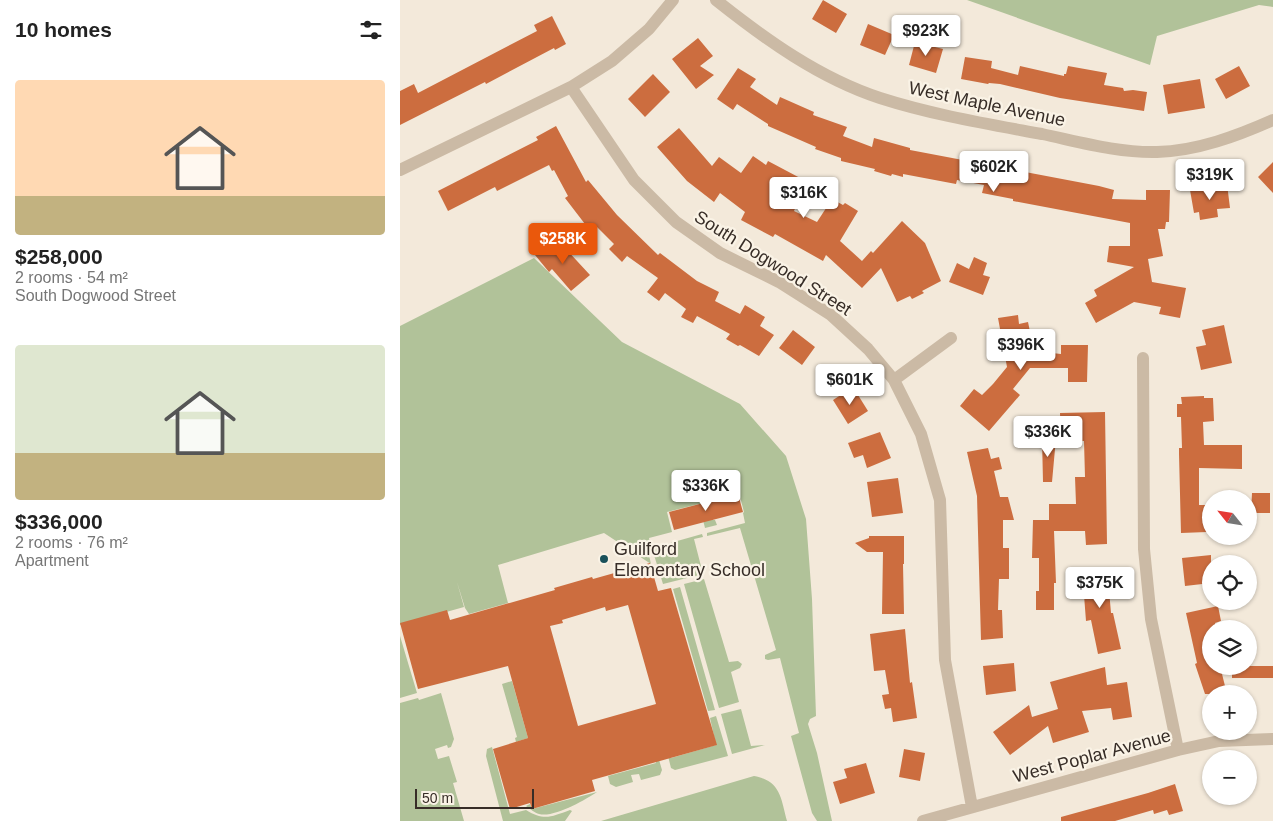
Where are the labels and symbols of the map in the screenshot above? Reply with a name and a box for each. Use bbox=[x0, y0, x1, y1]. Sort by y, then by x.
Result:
pin: $923K bbox=[891, 15, 961, 57]
street label: West Maple Avenue bbox=[907, 78, 1067, 130]
pin: $602K bbox=[959, 150, 1029, 193]
pin: $319K bbox=[1175, 158, 1245, 201]
pin: $316K bbox=[769, 176, 839, 219]
street label: South Dogwood Street bbox=[691, 207, 855, 319]
pin: $258K bbox=[528, 222, 598, 265]
pin: $396K bbox=[986, 328, 1056, 371]
pin: $601K bbox=[815, 364, 885, 406]
pin: $336K bbox=[1013, 416, 1083, 458]
pin: $336K bbox=[671, 470, 741, 512]
north arrow bbox=[1202, 490, 1258, 545]
place label: Guilford Elementary School bbox=[614, 539, 765, 580]
marker: Guilford Elementary School bbox=[598, 553, 610, 565]
pin: $375K bbox=[1065, 566, 1135, 609]
street label: West Poplar Avenue bbox=[1011, 725, 1173, 787]
scale bar bbox=[415, 786, 534, 809]

